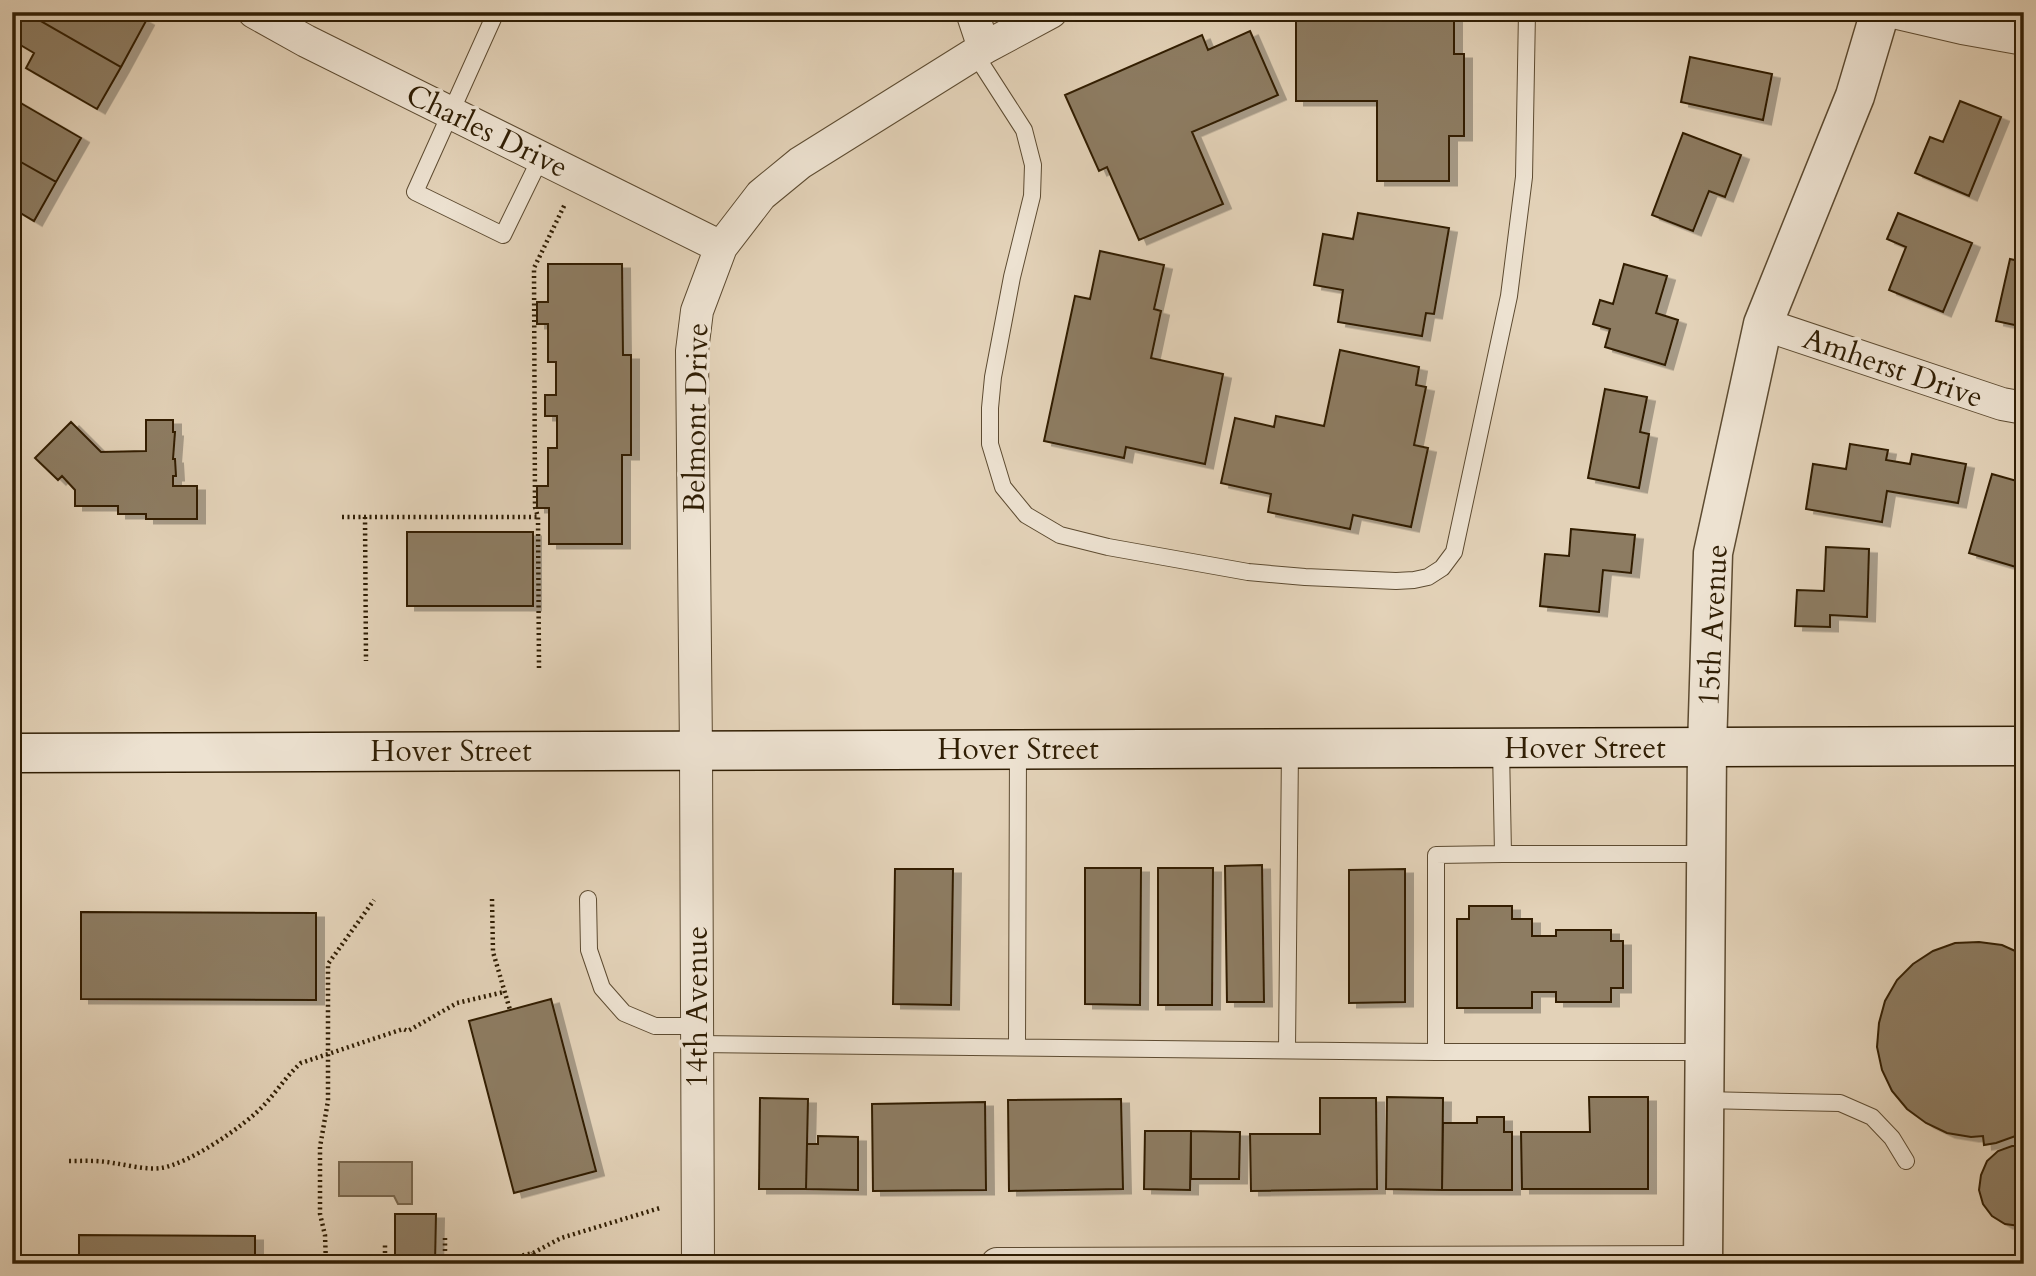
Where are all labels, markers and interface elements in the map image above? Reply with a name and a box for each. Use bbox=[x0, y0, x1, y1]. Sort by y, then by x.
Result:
street label: Charles Drive bbox=[399, 74, 575, 188]
street label: Amherst Drive bbox=[1798, 318, 1988, 418]
street label: Belmont Drive bbox=[674, 322, 718, 514]
street label: 15th Avenue bbox=[1688, 543, 1738, 707]
street label: Hover Street bbox=[1504, 728, 1666, 769]
street label: Hover Street bbox=[937, 729, 1099, 770]
street label: Hover Street bbox=[370, 731, 532, 772]
street label: 14th Avenue bbox=[677, 926, 718, 1088]

